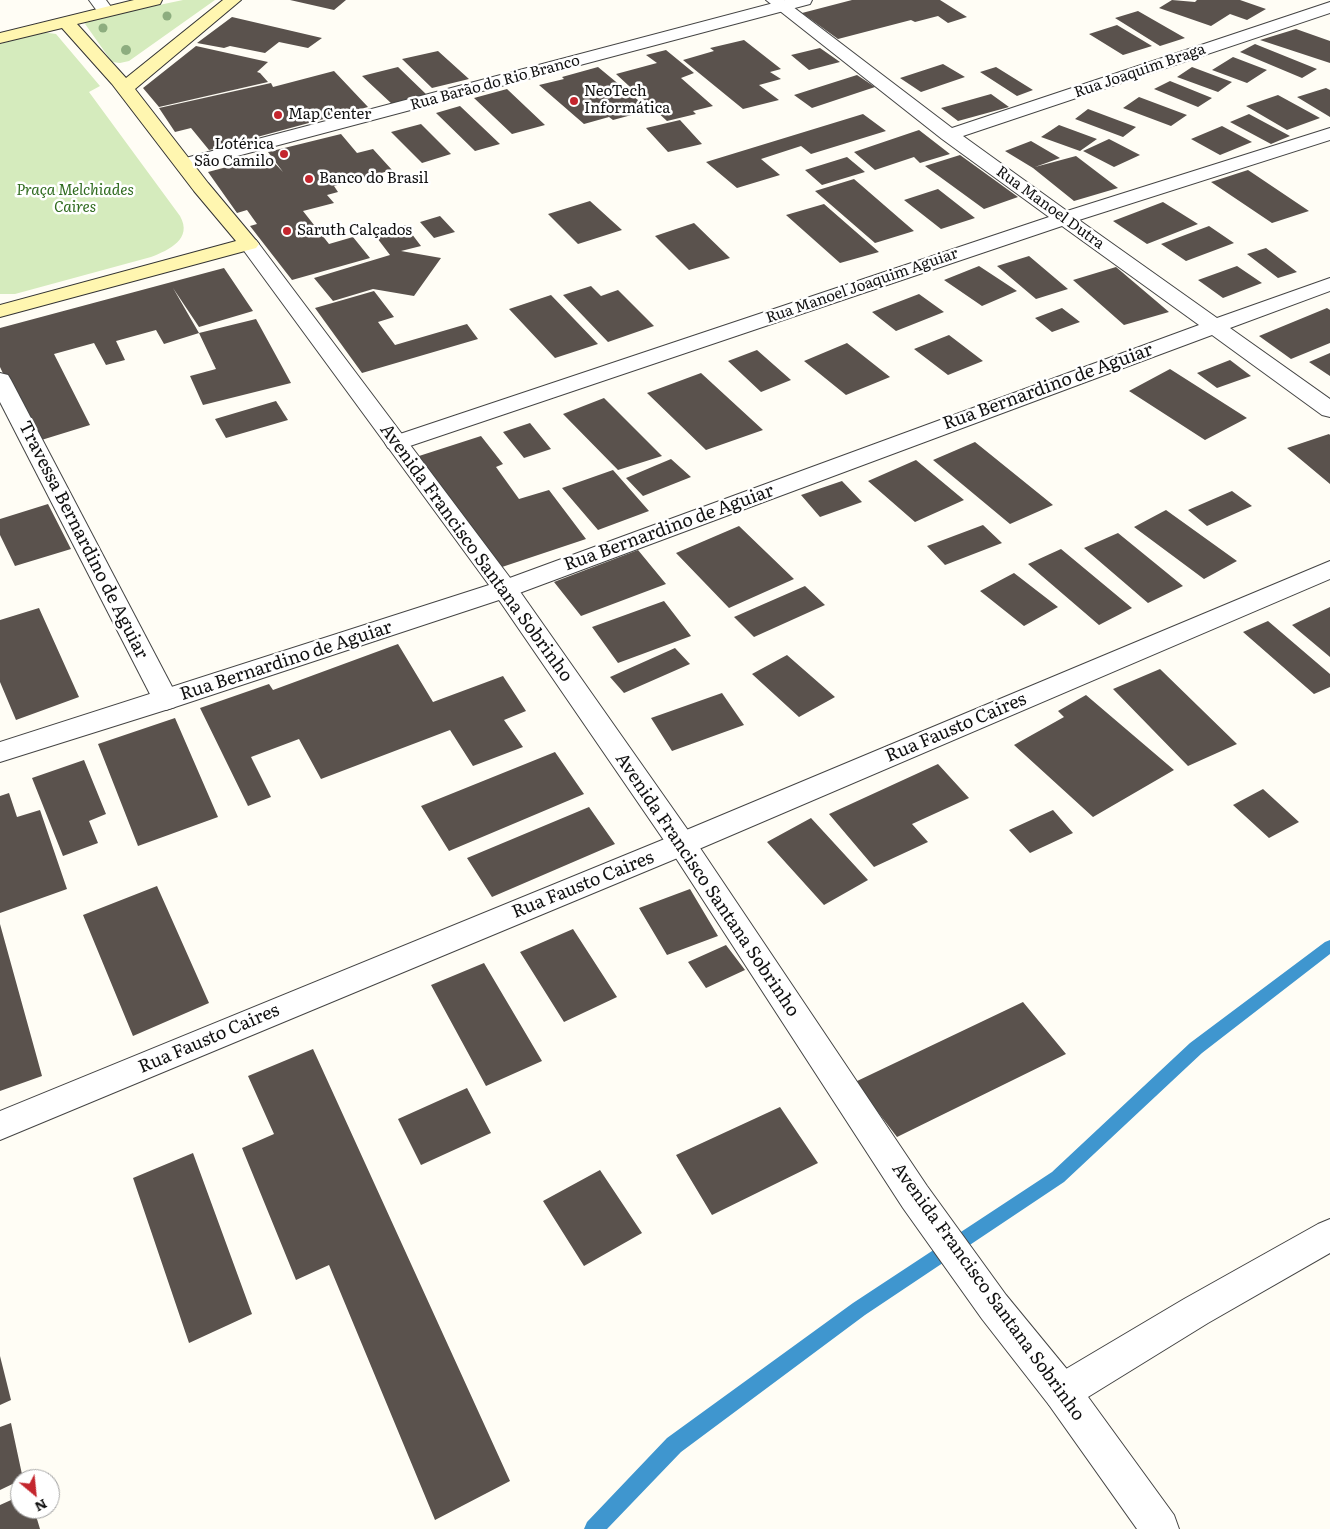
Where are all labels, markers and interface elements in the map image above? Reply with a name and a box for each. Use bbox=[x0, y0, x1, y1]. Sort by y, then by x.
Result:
street label: Rua Joaquim Braga bbox=[1072, 40, 1208, 102]
street label: Rua Barão do Rio Branco bbox=[408, 52, 582, 114]
place label: NeoTech Informática bbox=[584, 83, 670, 118]
marker: NeoTech Informática bbox=[568, 95, 580, 107]
place label: Map Center bbox=[288, 106, 371, 124]
marker: Map Center bbox=[272, 109, 284, 121]
place label: Lotérica São Camilo bbox=[194, 136, 274, 171]
marker: Lotérica São Camilo bbox=[278, 148, 290, 160]
street label: Rua Manoel Dutra bbox=[992, 163, 1108, 253]
place label: Banco do Brasil bbox=[319, 170, 428, 188]
marker: Banco do Brasil bbox=[303, 173, 315, 185]
park label: Praça Melchiades Caires bbox=[16, 182, 134, 217]
place label: Saruth Calçados bbox=[297, 222, 412, 240]
marker: Saruth Calçados bbox=[281, 225, 293, 237]
street label: Rua Manoel Joaquim Aguiar bbox=[764, 245, 960, 327]
street label: Rua Bernardino de Aguiar bbox=[940, 339, 1156, 435]
street label: Travessa Bernardino de Aguiar bbox=[13, 417, 153, 663]
street label: Avenida Francisco Santana Sobrinho bbox=[375, 420, 577, 686]
street label: Rua Bernardino de Aguiar bbox=[561, 480, 777, 576]
street label: Rua Bernardino de Aguiar bbox=[177, 616, 395, 706]
street label: Rua Fausto Caires bbox=[882, 689, 1030, 767]
street label: Avenida Francisco Santana Sobrinho bbox=[610, 749, 804, 1021]
street label: Rua Fausto Caires bbox=[509, 847, 657, 923]
street label: Rua Fausto Caires bbox=[135, 1000, 283, 1078]
street label: Avenida Francisco Santana Sobrinho bbox=[887, 1159, 1089, 1425]
north arrow bbox=[10, 1469, 60, 1519]
text: N bbox=[32, 1495, 51, 1518]

